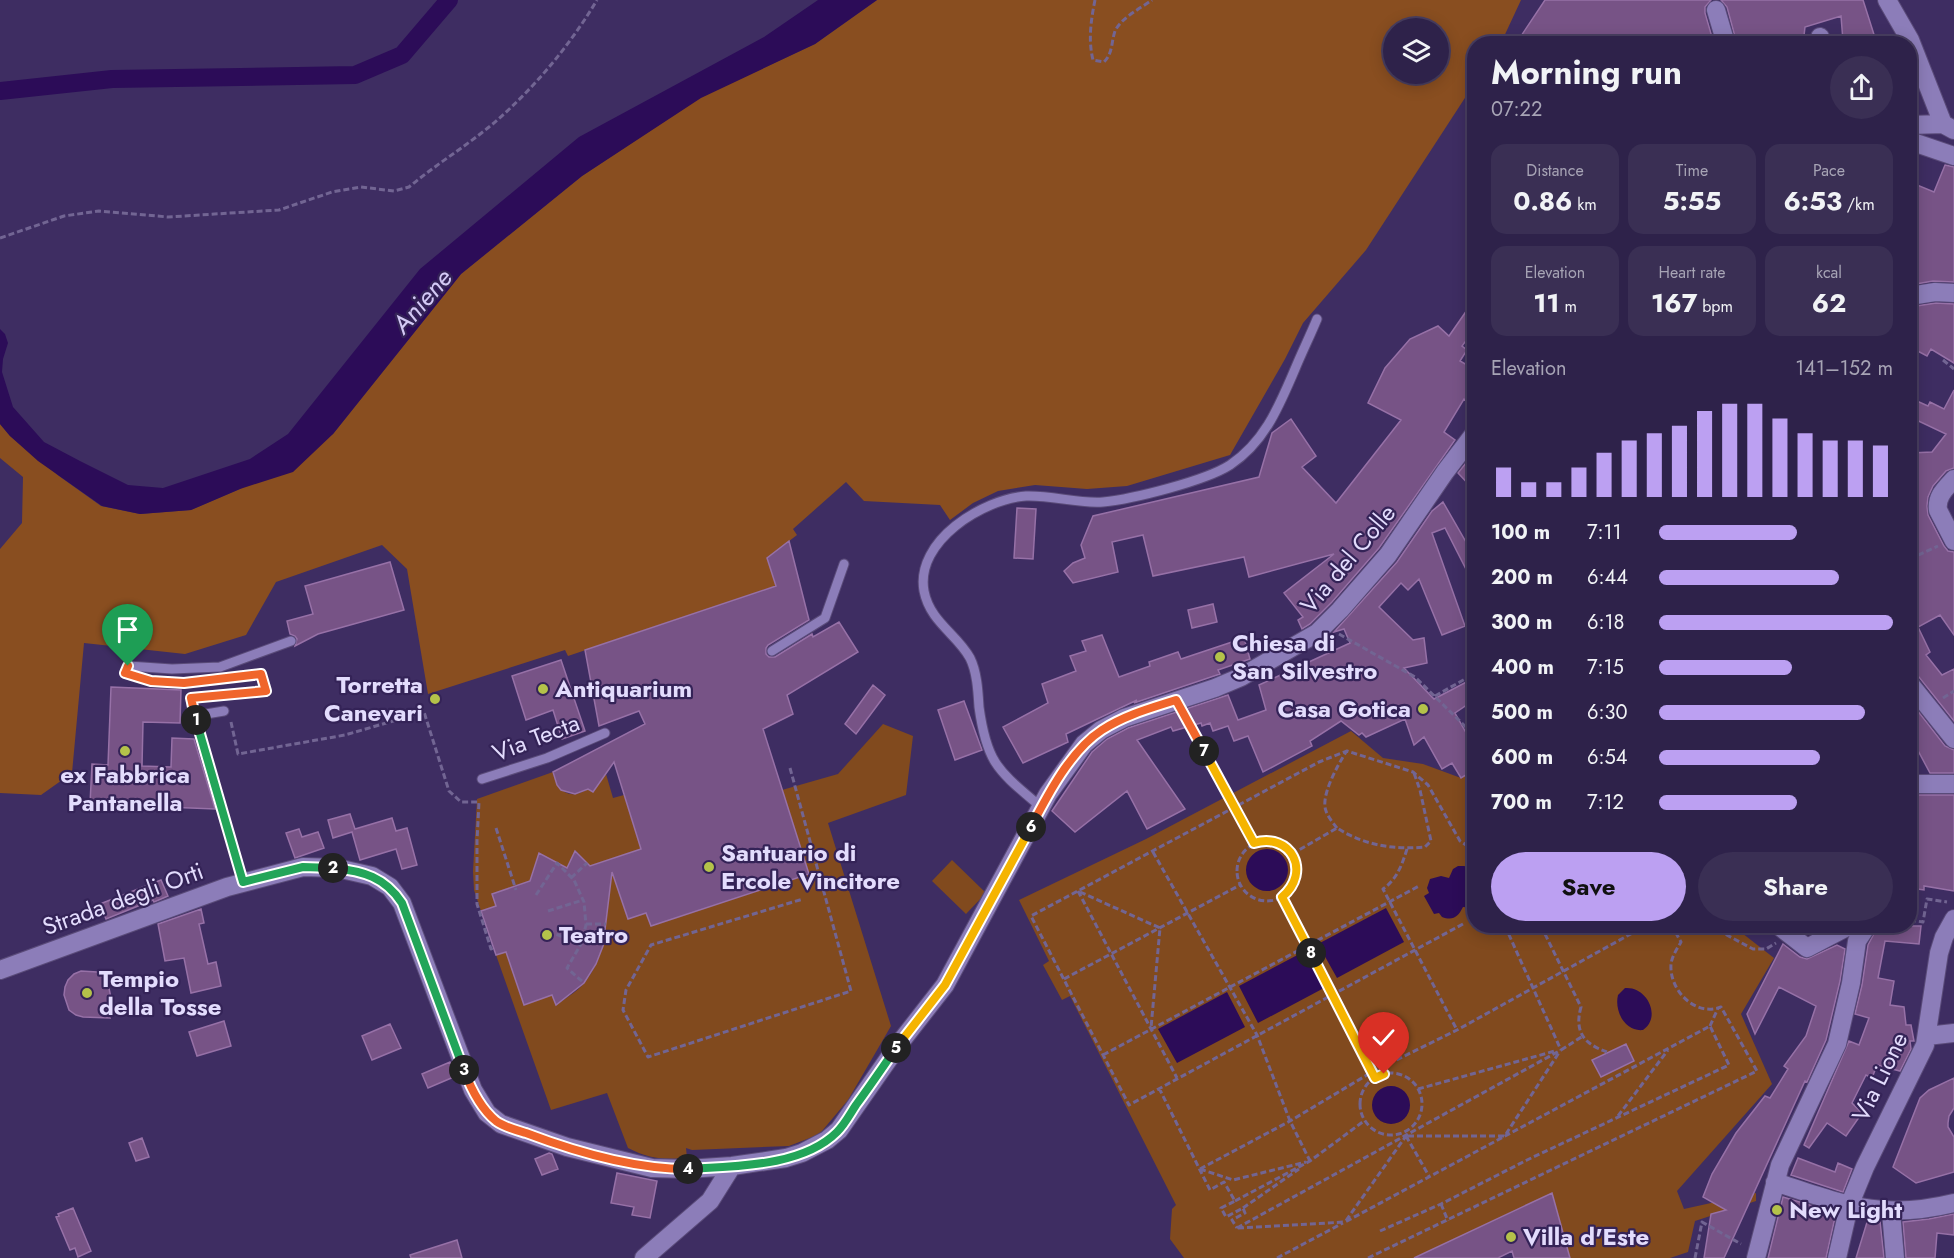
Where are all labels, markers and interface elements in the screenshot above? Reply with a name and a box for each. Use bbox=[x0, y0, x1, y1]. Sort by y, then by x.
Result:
map controls bbox=[1383, 18, 1449, 84]
button: layers bbox=[1383, 18, 1449, 84]
text: Morning run bbox=[1491, 49, 1682, 96]
button: share bbox=[1830, 56, 1893, 119]
text: 07:22 bbox=[1491, 95, 1542, 124]
text: Distance bbox=[1526, 159, 1584, 182]
text: Time bbox=[1676, 159, 1708, 182]
text: Pace bbox=[1813, 159, 1845, 182]
text: 0.86 bbox=[1513, 182, 1572, 220]
text: 5:55 bbox=[1663, 182, 1721, 220]
text: 6:53 bbox=[1783, 182, 1842, 220]
text: km bbox=[1572, 193, 1597, 216]
text: /km bbox=[1842, 193, 1875, 216]
water label: Aniene bbox=[382, 260, 461, 343]
text: Elevation bbox=[1525, 261, 1585, 284]
text: Heart rate bbox=[1659, 261, 1725, 284]
text: kcal bbox=[1816, 261, 1842, 284]
text: 11 bbox=[1533, 284, 1560, 322]
text: 167 bbox=[1651, 284, 1697, 322]
text: 62 bbox=[1812, 284, 1846, 322]
text: m bbox=[1560, 295, 1577, 318]
text: bpm bbox=[1697, 295, 1733, 318]
text: Elevation bbox=[1491, 354, 1566, 383]
text: 141–152 m bbox=[1795, 354, 1893, 383]
street label: Via del Colle bbox=[1292, 497, 1404, 621]
text: 100 m bbox=[1491, 518, 1550, 547]
text: 7:11 bbox=[1587, 518, 1622, 547]
text: 200 m bbox=[1491, 563, 1553, 592]
text: 6:44 bbox=[1587, 563, 1628, 592]
pin bbox=[102, 604, 153, 666]
text: 300 m bbox=[1491, 608, 1552, 637]
text: 6:18 bbox=[1587, 608, 1624, 637]
icon: arrive bbox=[111, 613, 144, 646]
place label: Chiesa di San Silvestro bbox=[1232, 625, 1377, 688]
marker: Chiesa di San Silvestro bbox=[1213, 650, 1227, 664]
text: 400 m bbox=[1491, 653, 1554, 682]
text: 7:15 bbox=[1587, 653, 1624, 682]
place label: Torretta Canevari bbox=[324, 667, 423, 730]
place label: Antiquarium bbox=[554, 671, 692, 706]
marker: Antiquarium bbox=[536, 682, 550, 696]
place label: Casa Gotica bbox=[1277, 691, 1411, 726]
marker: Torretta Canevari bbox=[428, 692, 442, 706]
text: 500 m bbox=[1491, 698, 1553, 727]
text: 6:30 bbox=[1587, 698, 1627, 727]
marker: Casa Gotica bbox=[1416, 702, 1430, 716]
pin: 1 bbox=[181, 705, 211, 735]
street label: Via Tecta bbox=[487, 705, 584, 770]
text: 1 bbox=[192, 708, 200, 731]
pin: 7 bbox=[1189, 736, 1219, 766]
text: 7 bbox=[1199, 739, 1209, 762]
text: 600 m bbox=[1491, 743, 1553, 772]
text: 6:54 bbox=[1587, 743, 1627, 772]
marker: ex Fabbrica Pantanella bbox=[118, 744, 132, 758]
place label: ex Fabbrica Pantanella bbox=[60, 757, 190, 820]
text: 700 m bbox=[1491, 788, 1552, 817]
text: 7:12 bbox=[1587, 788, 1624, 817]
pin: 6 bbox=[1016, 812, 1046, 842]
text: 6 bbox=[1026, 815, 1036, 838]
place label: Santuario di Ercole Vincitore bbox=[721, 835, 900, 898]
button: Save bbox=[1491, 852, 1686, 921]
button: Share bbox=[1698, 852, 1893, 921]
street label: Strada degli Orti bbox=[37, 853, 208, 944]
pin: 2 bbox=[318, 853, 348, 883]
text: 2 bbox=[328, 856, 338, 879]
marker: Santuario di Ercole Vincitore bbox=[702, 860, 716, 874]
place label: Teatro bbox=[559, 917, 628, 952]
marker: Teatro bbox=[540, 928, 554, 942]
pin: 8 bbox=[1296, 938, 1326, 968]
text: 8 bbox=[1306, 941, 1316, 964]
place label: Tempio della Tosse bbox=[99, 961, 222, 1024]
marker: Tempio della Tosse bbox=[80, 986, 94, 1000]
pin bbox=[1358, 1012, 1409, 1074]
icon: check bbox=[1367, 1021, 1400, 1054]
street label: Via Lione bbox=[1843, 1026, 1916, 1128]
pin: 5 bbox=[881, 1033, 911, 1063]
text: 5 bbox=[891, 1036, 901, 1059]
pin: 3 bbox=[449, 1055, 479, 1085]
text: 3 bbox=[459, 1058, 469, 1081]
pin: 4 bbox=[673, 1154, 703, 1184]
text: 4 bbox=[682, 1157, 694, 1180]
place label: New Light bbox=[1789, 1192, 1903, 1227]
marker: New Light bbox=[1770, 1203, 1784, 1217]
place label: Villa d'Este bbox=[1522, 1219, 1649, 1254]
marker: Villa d'Este bbox=[1504, 1230, 1518, 1244]

